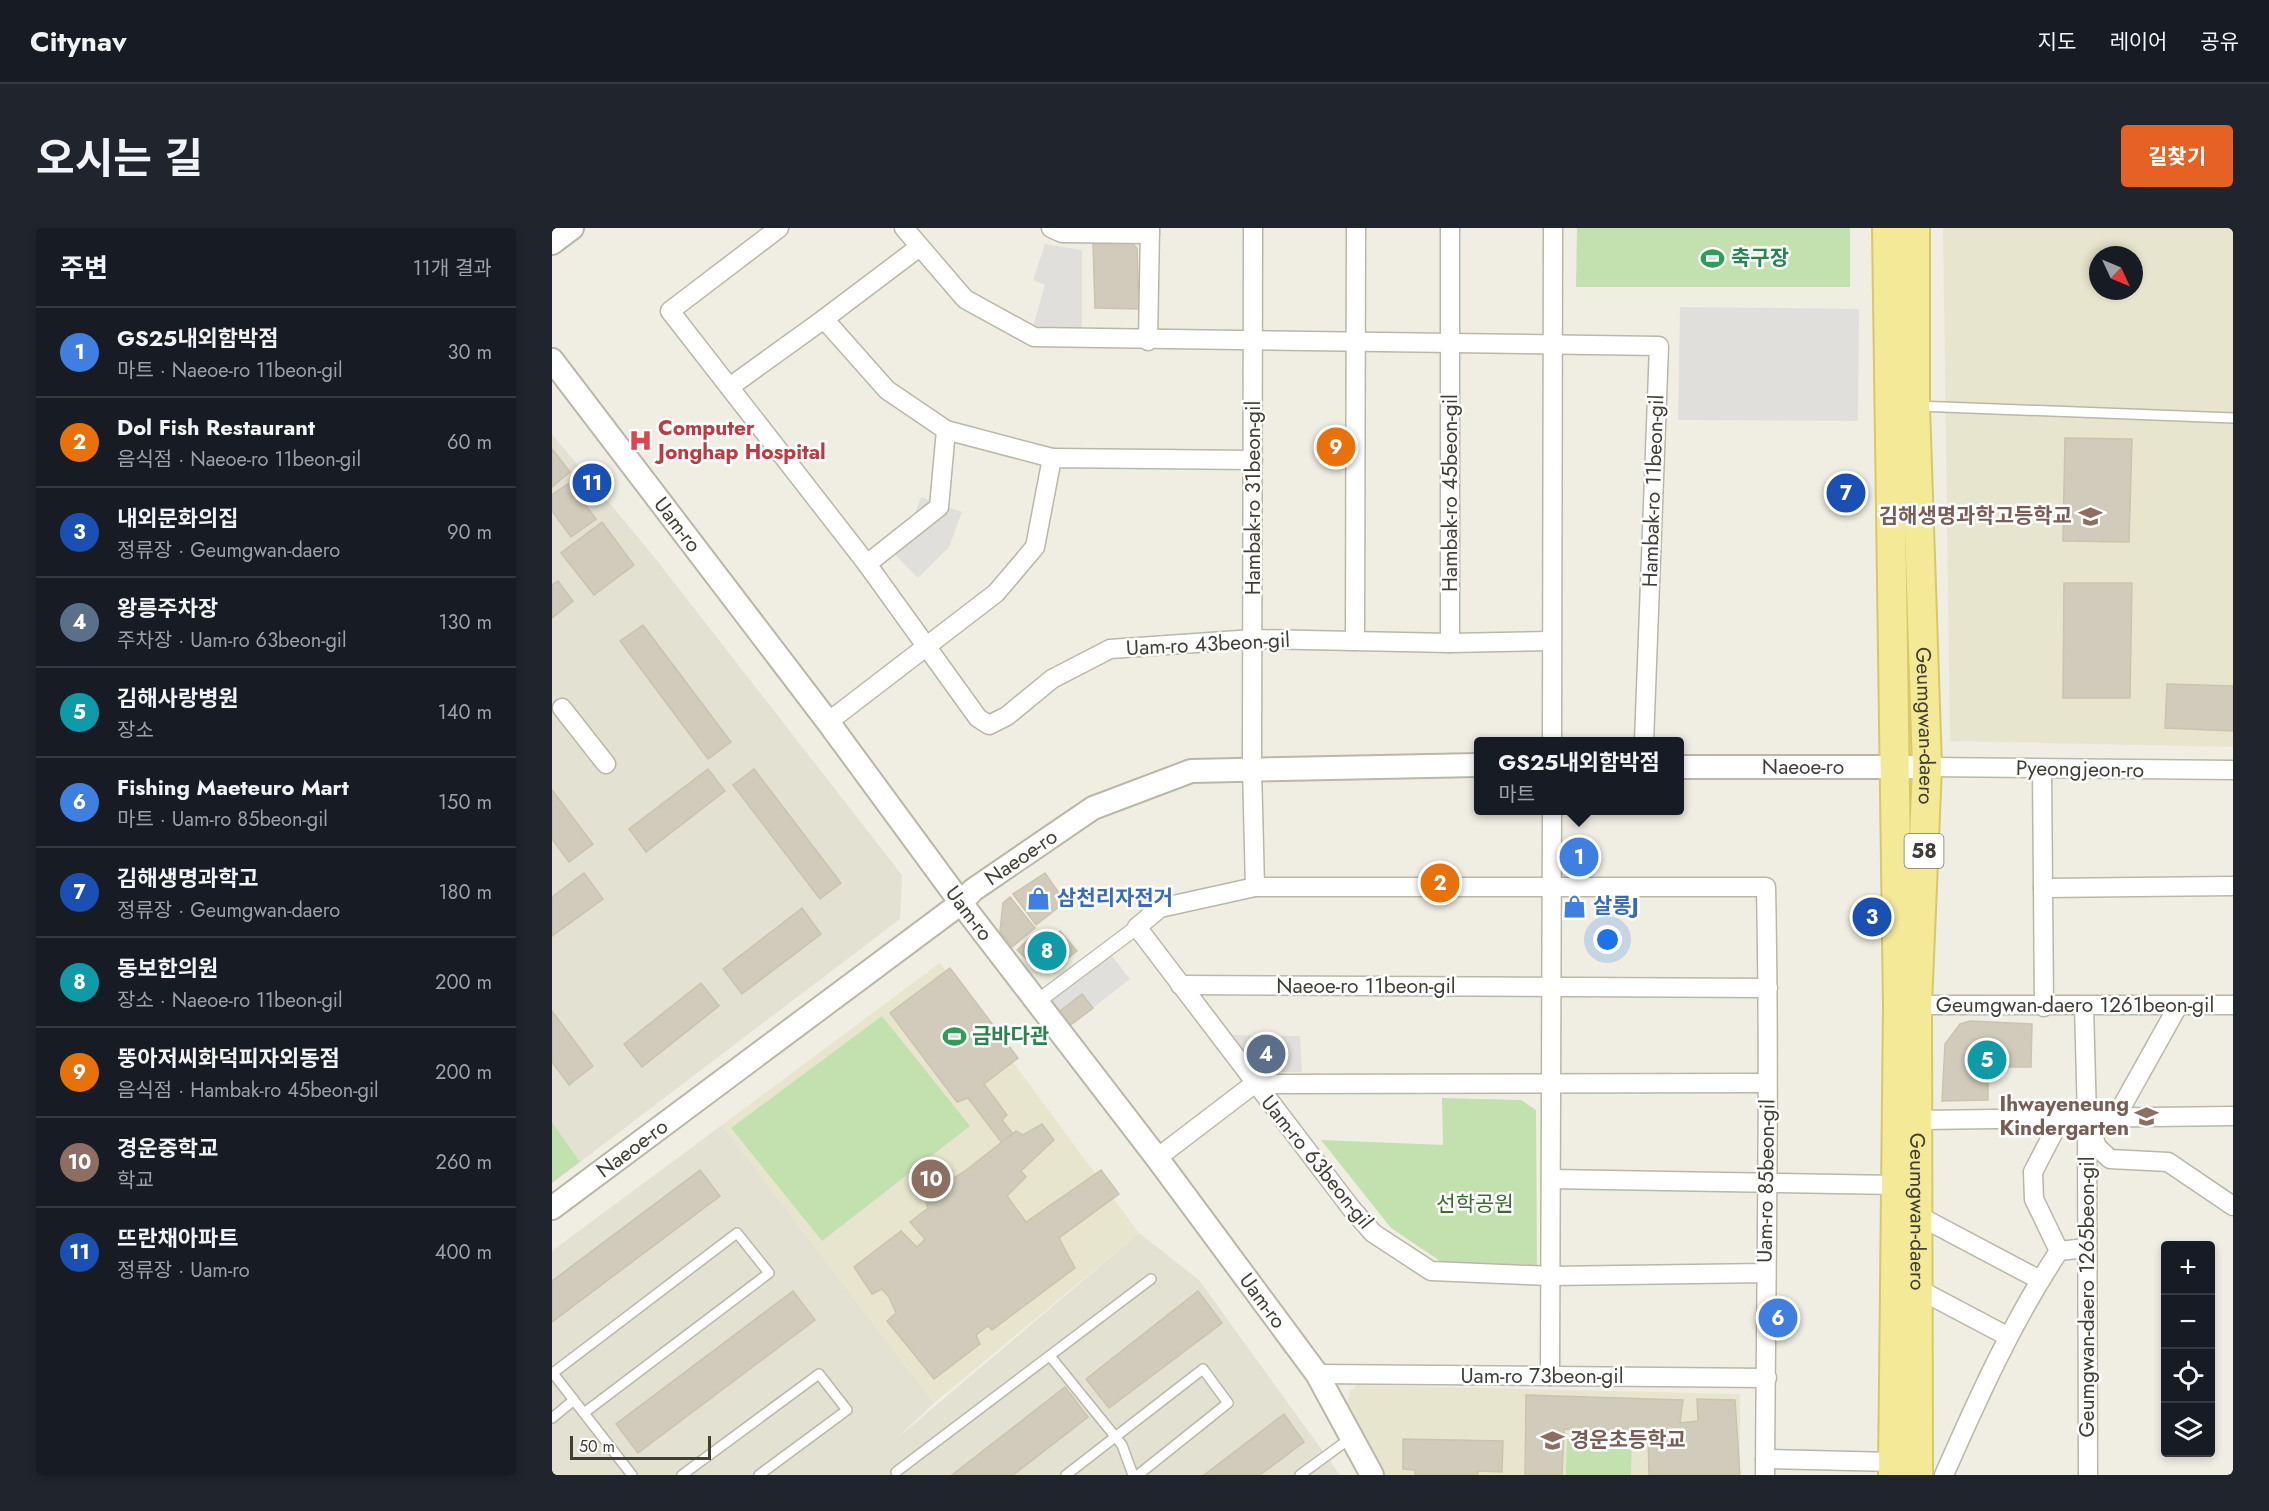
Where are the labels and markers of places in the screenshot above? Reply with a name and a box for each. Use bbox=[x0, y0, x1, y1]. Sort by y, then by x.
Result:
place label: 축구장 bbox=[1731, 243, 1789, 273]
sports icon: 축구장 bbox=[1700, 245, 1726, 271]
place label: Computer Jonghap Hospital bbox=[654, 413, 826, 467]
pin: 9 bbox=[1316, 424, 1356, 470]
hospital icon: Computer Jonghap Hospital bbox=[627, 427, 653, 453]
pin: 11 bbox=[572, 460, 612, 506]
pin: 7 bbox=[1826, 470, 1866, 516]
place label: 김해생명과학고등학교 bbox=[1879, 501, 2072, 531]
school or university icon: 김해생명과학고등학교 bbox=[2077, 503, 2103, 529]
pin: 1 bbox=[1560, 834, 1598, 880]
pin: 2 bbox=[1420, 860, 1460, 906]
place label: 삼천리자전거 bbox=[1057, 883, 1173, 913]
shop icon: 삼천리자전거 bbox=[1026, 885, 1052, 911]
place label: 살롱J bbox=[1593, 891, 1639, 921]
shop icon: 살롱J bbox=[1562, 893, 1588, 919]
pin: 3 bbox=[1852, 894, 1892, 940]
pin: 8 bbox=[1028, 928, 1066, 974]
place label: 금바다관 bbox=[972, 1021, 1049, 1051]
sports icon: 금바다관 bbox=[941, 1023, 967, 1049]
pin: 4 bbox=[1246, 1032, 1286, 1076]
pin: 5 bbox=[1968, 1038, 2006, 1082]
place label: Ihwayeneung Kindergarten bbox=[2000, 1089, 2129, 1143]
school or university icon: Ihwayeneung Kindergarten bbox=[2134, 1103, 2160, 1129]
pin: 10 bbox=[912, 1156, 950, 1202]
pin: 6 bbox=[1758, 1296, 1798, 1340]
place label: 경운초등학교 bbox=[1570, 1425, 1686, 1455]
school or university icon: 경운초등학교 bbox=[1539, 1427, 1565, 1453]

